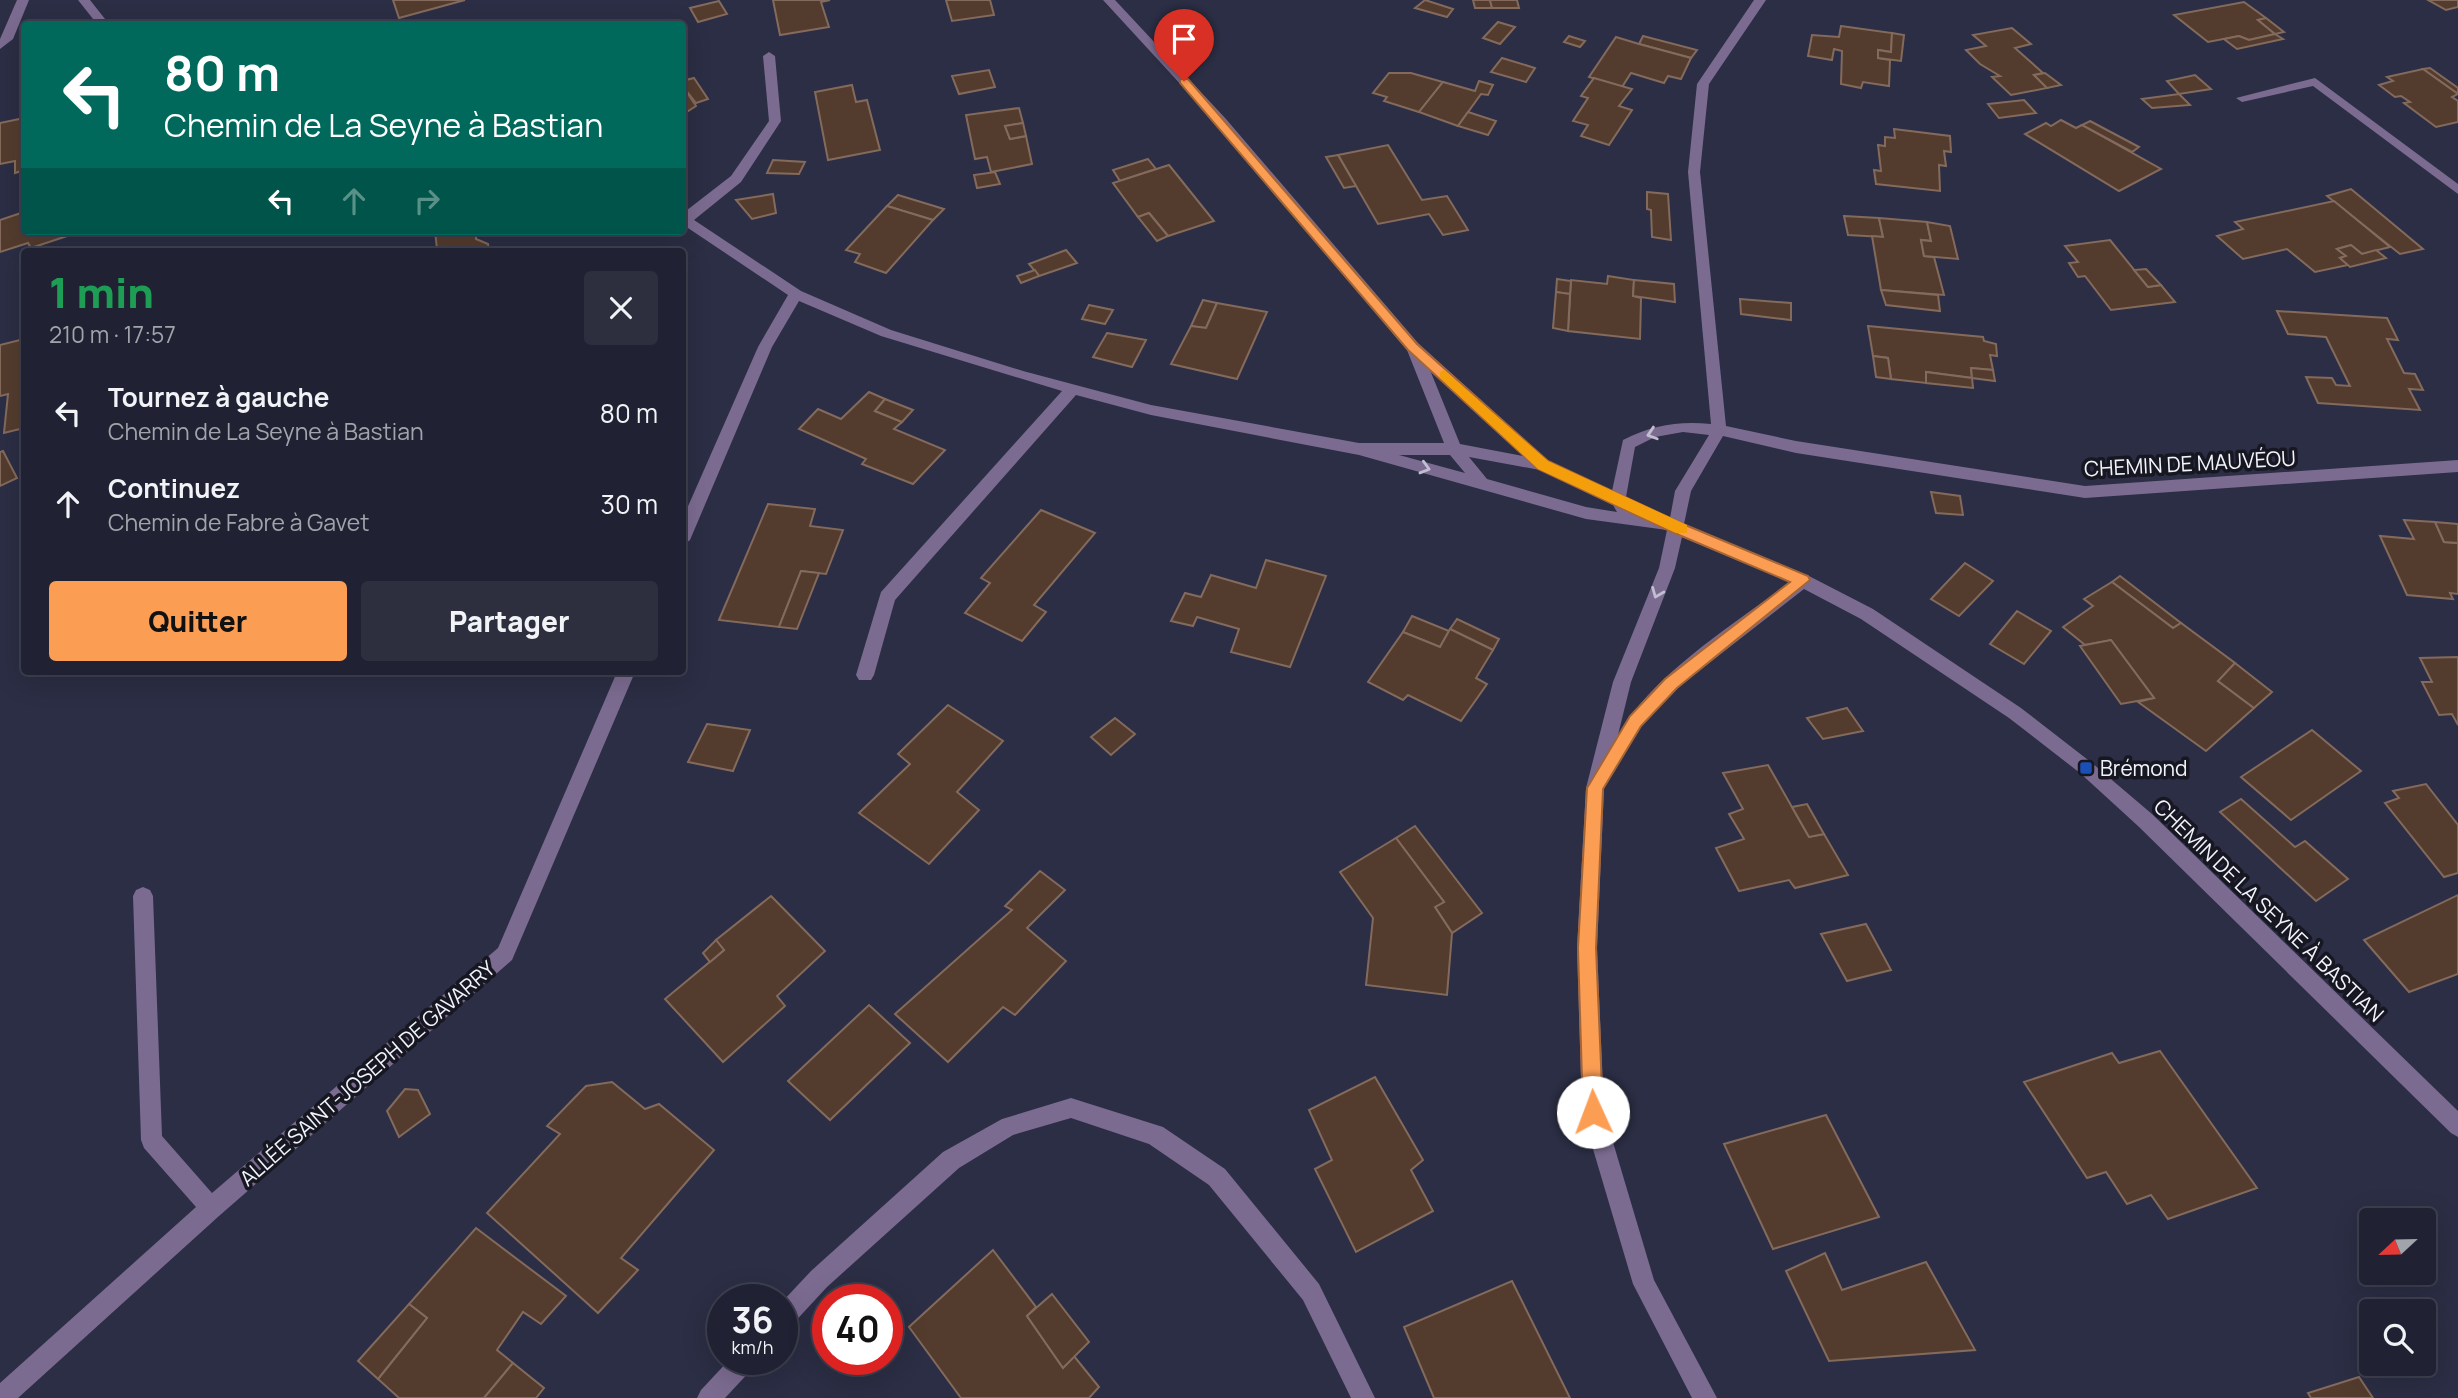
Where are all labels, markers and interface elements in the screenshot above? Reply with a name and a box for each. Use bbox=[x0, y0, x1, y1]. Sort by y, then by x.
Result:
pin bbox=[1154, 9, 1214, 81]
icon: arrive bbox=[1165, 20, 1203, 58]
text: 80 m bbox=[164, 39, 280, 106]
icon: left bbox=[49, 49, 140, 140]
text: Chemin de La Seyne à Bastian bbox=[164, 103, 603, 147]
icon: left bbox=[262, 182, 300, 220]
icon: ahead bbox=[335, 182, 373, 220]
icon: right bbox=[408, 182, 446, 220]
text: 1 min bbox=[49, 263, 154, 321]
button: close bbox=[584, 271, 658, 345]
text: 210 m · 17:57 bbox=[49, 318, 176, 350]
text: Tournez à gauche bbox=[108, 379, 329, 415]
icon: left bbox=[49, 394, 87, 432]
text: 80 m bbox=[600, 395, 658, 431]
text: Chemin de La Seyne à Bastian bbox=[108, 415, 424, 447]
one-way arrow bbox=[1646, 426, 1658, 440]
street label: CHEMIN DE MAUVÉOU bbox=[2083, 443, 2297, 483]
one-way arrow bbox=[1419, 459, 1431, 474]
text: Continuez bbox=[108, 470, 240, 506]
icon: ahead bbox=[49, 485, 87, 523]
text: 30 m bbox=[601, 486, 658, 522]
text: Chemin de Fabre à Gavet bbox=[108, 506, 369, 538]
button: Quitter bbox=[49, 581, 347, 661]
button: Partager bbox=[361, 581, 658, 661]
one-way arrow bbox=[1652, 586, 1666, 598]
place label: Brémond bbox=[2100, 754, 2187, 782]
marker: Brémond bbox=[2078, 760, 2094, 776]
street label: CHEMIN DE LA SEYNE À BASTIAN bbox=[2148, 792, 2390, 1028]
street label: ALLÉE SAINT-JOSEPH DE GAVARRY bbox=[233, 954, 501, 1192]
position arrow bbox=[1556, 1075, 1630, 1149]
north arrow bbox=[2359, 1208, 2436, 1284]
map controls bbox=[2359, 1208, 2436, 1376]
speed limit sign: 40 bbox=[812, 1284, 903, 1375]
text: 36 bbox=[731, 1296, 774, 1344]
button: search bbox=[2359, 1299, 2436, 1376]
text: km/h bbox=[732, 1335, 773, 1359]

